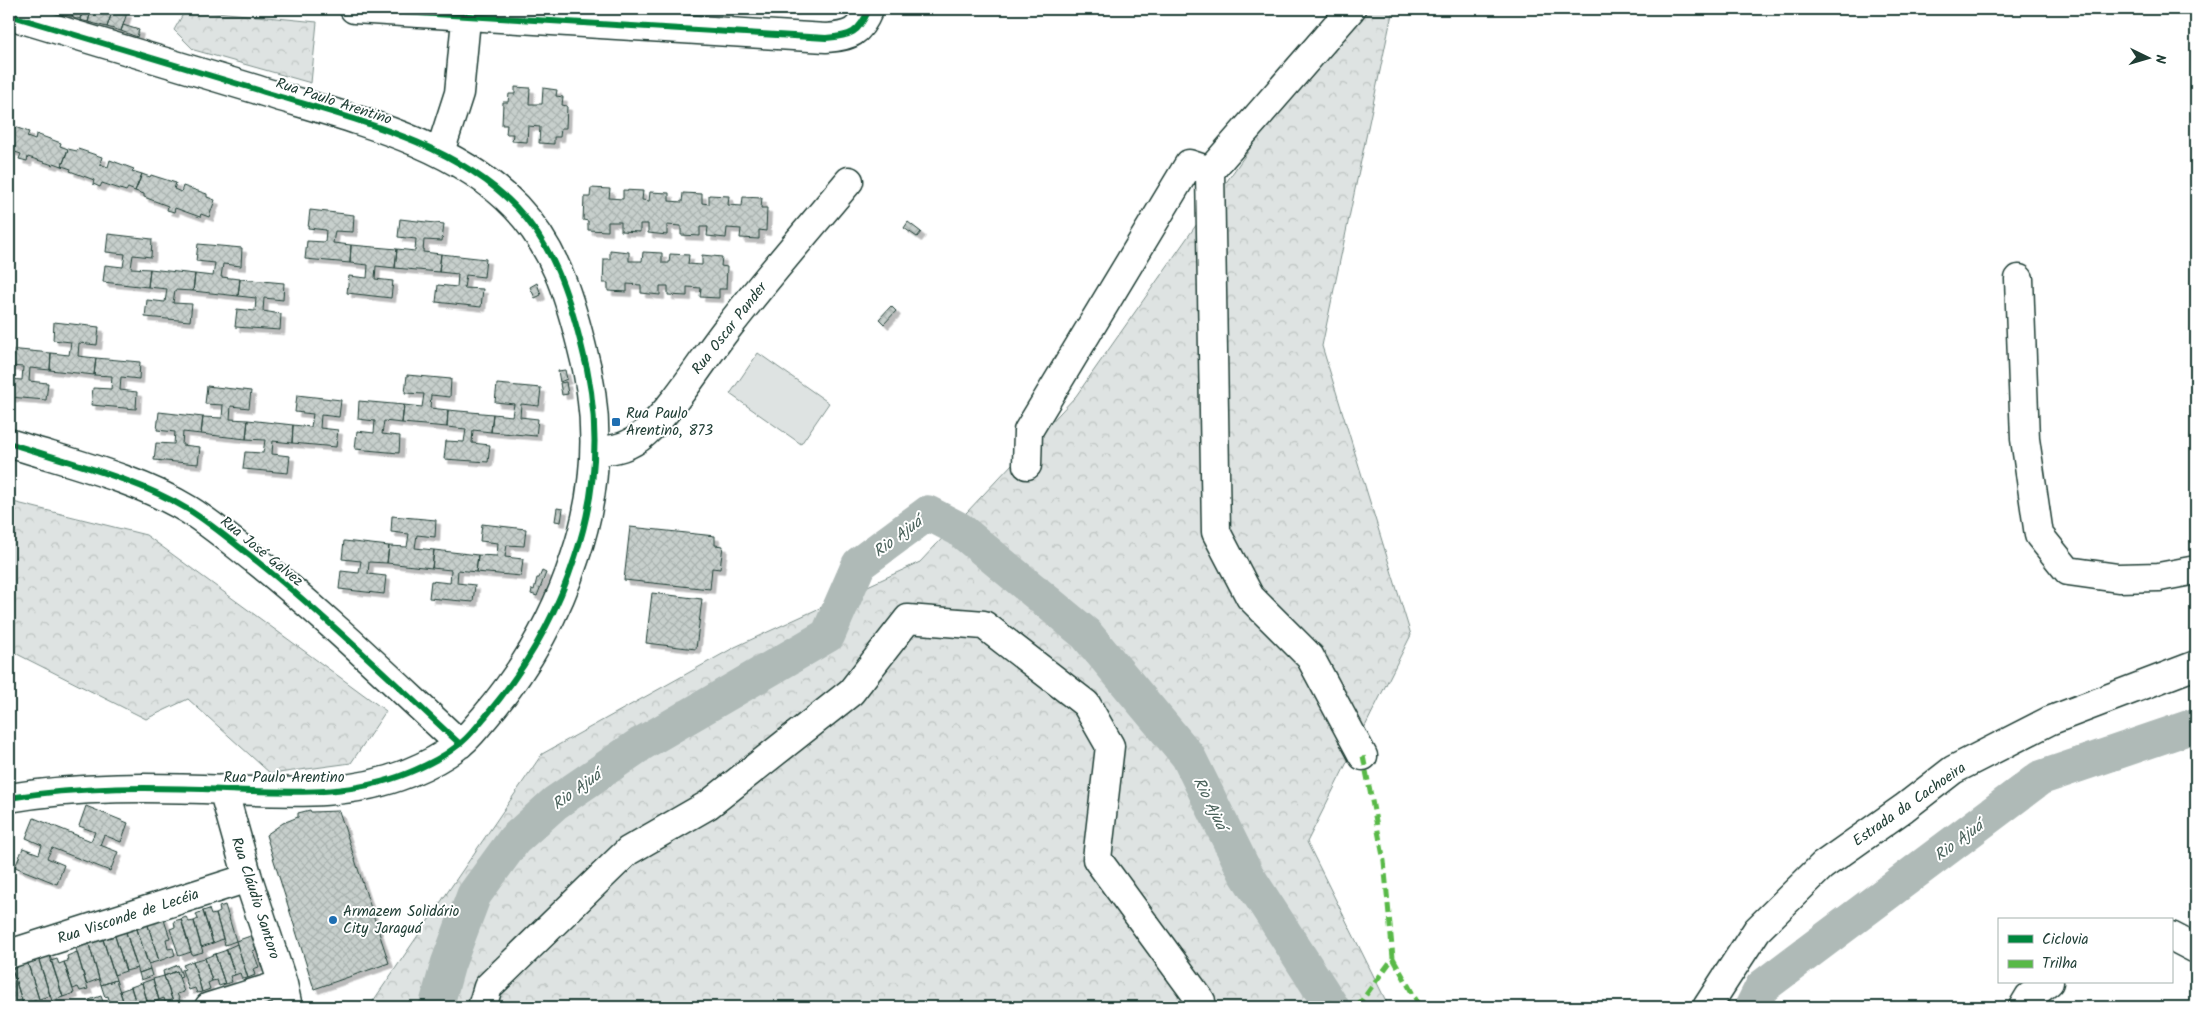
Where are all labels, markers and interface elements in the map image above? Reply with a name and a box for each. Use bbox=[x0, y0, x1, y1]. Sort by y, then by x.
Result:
north arrow bbox=[2122, 32, 2172, 82]
text: N bbox=[2149, 54, 2171, 65]
street label: Rua Paulo Arentino bbox=[272, 72, 395, 132]
street label: Rua Oscar Pander bbox=[686, 276, 774, 380]
place label: Rua Paulo Arentino, 873 bbox=[626, 402, 713, 443]
marker: Rua Paulo Arentino, 873 bbox=[610, 416, 622, 428]
water label: Rio Ajuá bbox=[868, 508, 931, 564]
street label: Rua José Galvez bbox=[214, 511, 309, 593]
street label: Estrada da Cachoeira bbox=[1848, 757, 1971, 853]
water label: Rio Ajuá bbox=[547, 761, 610, 817]
street label: Rua Paulo Arentino bbox=[224, 766, 345, 790]
water label: Rio Ajuá bbox=[1186, 773, 1235, 838]
water label: Rio Ajuá bbox=[1929, 812, 1992, 868]
street label: Rua Cláudio Santoro bbox=[224, 834, 286, 963]
street label: Rua Visconde de Lecéia bbox=[54, 883, 202, 951]
place label: Armazem Solidário City Jaraguá bbox=[343, 900, 459, 941]
marker: Armazem Solidário City Jaraguá bbox=[327, 914, 339, 926]
legend bbox=[1998, 918, 2172, 984]
text: Ciclovia bbox=[2042, 928, 2089, 952]
text: Trilha bbox=[2042, 952, 2077, 976]

